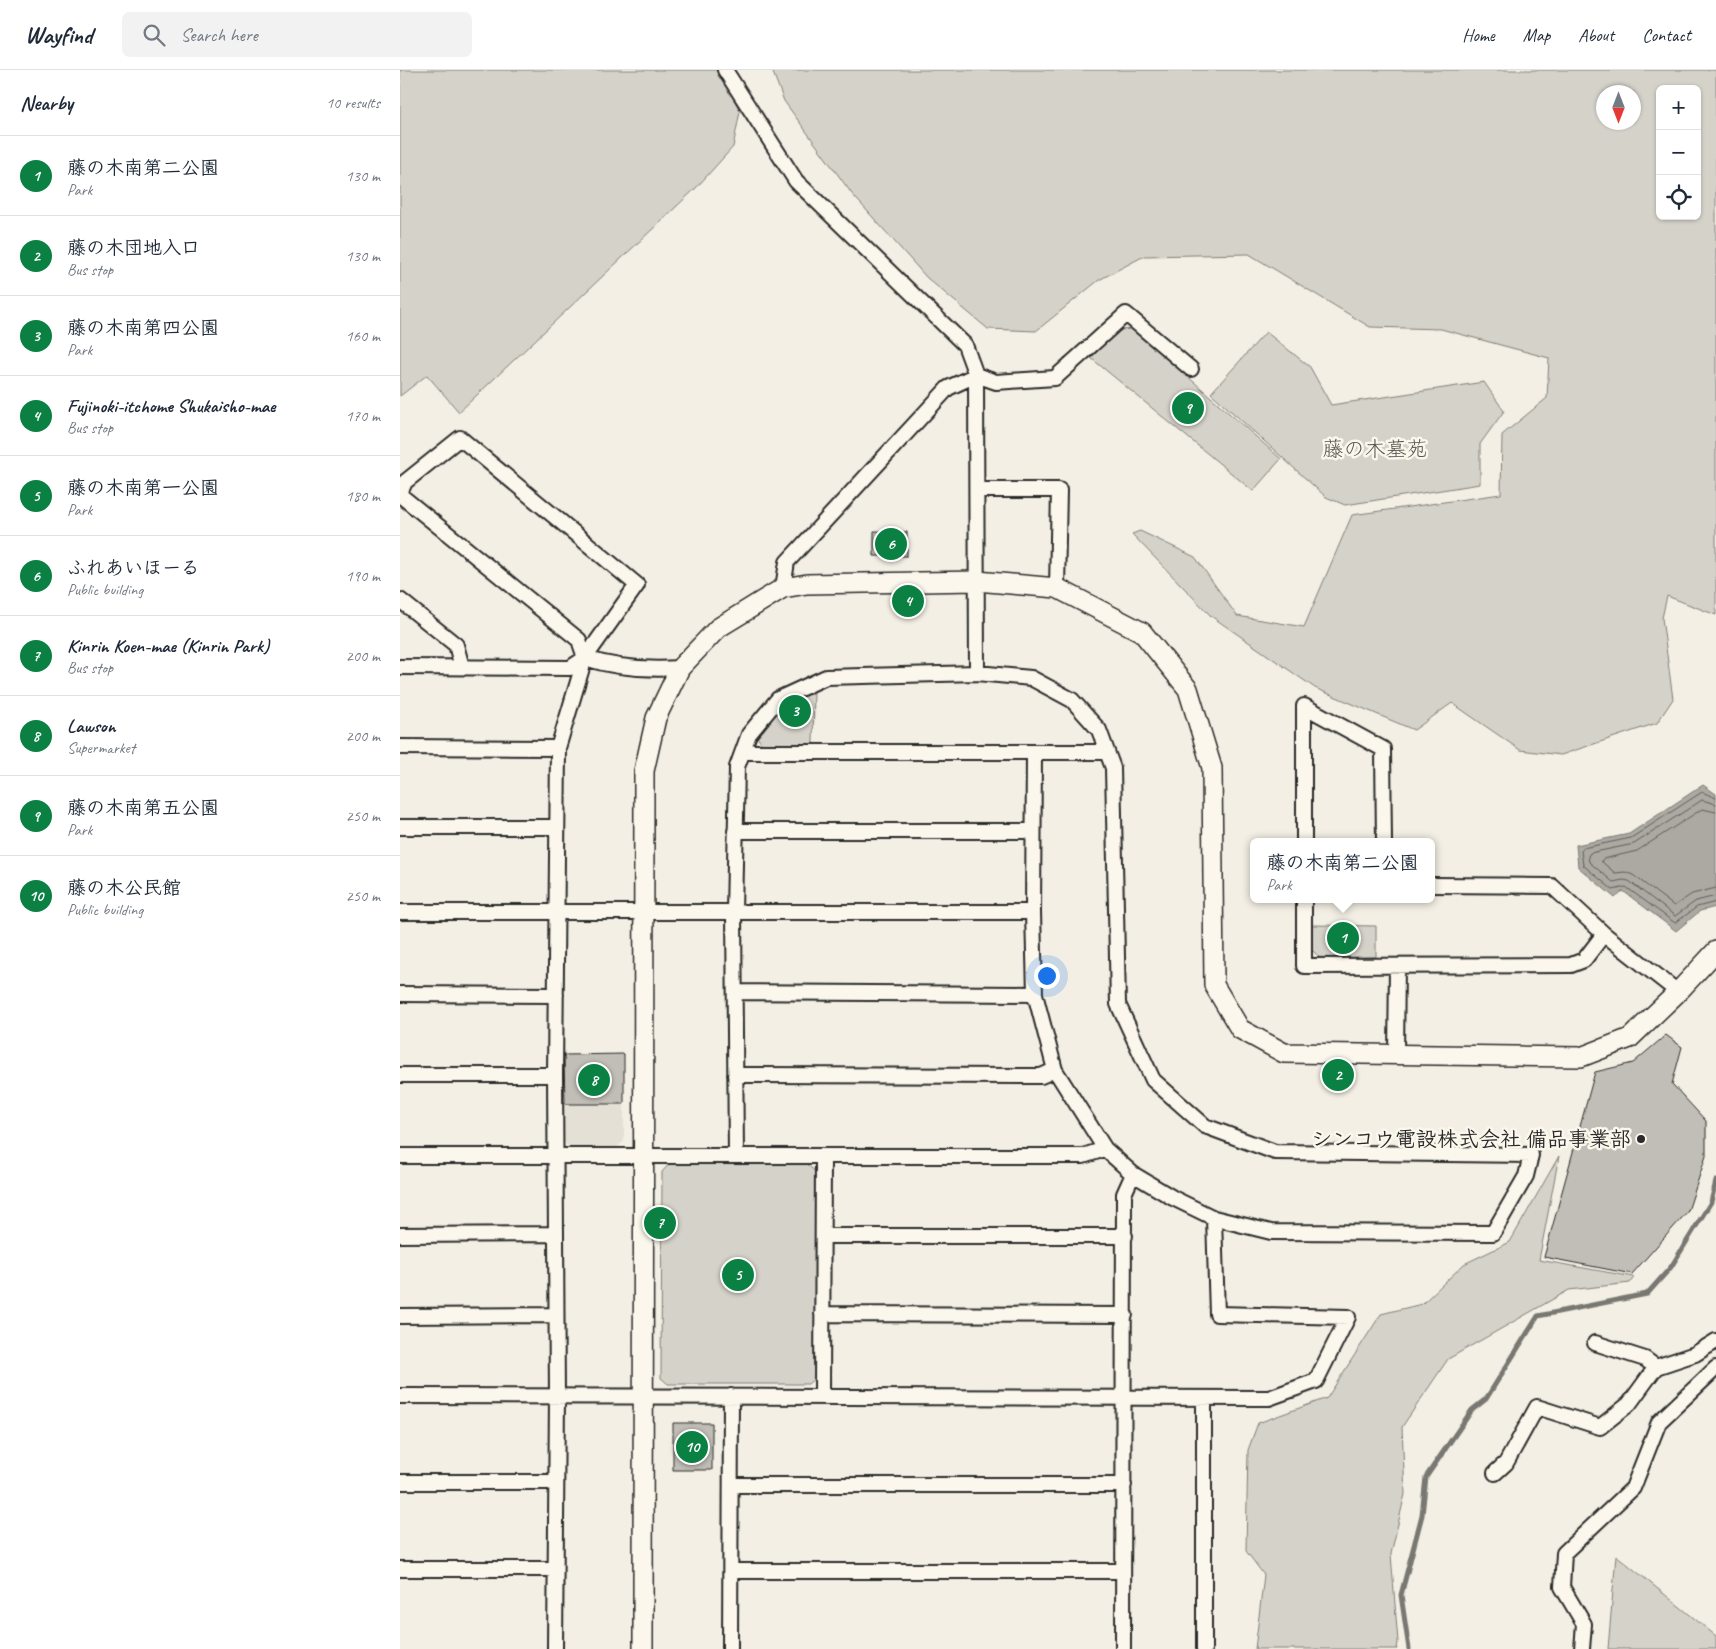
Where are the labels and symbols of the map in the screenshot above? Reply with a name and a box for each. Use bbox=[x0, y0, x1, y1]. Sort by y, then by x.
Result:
north arrow bbox=[1596, 85, 1641, 130]
pin: 9 bbox=[1172, 389, 1204, 427]
park label: 藤の木墓苑 bbox=[1323, 436, 1428, 462]
pin: 6 bbox=[875, 525, 907, 563]
pin: 4 bbox=[892, 582, 924, 620]
pin: 3 bbox=[779, 692, 811, 730]
pin: 1 bbox=[1327, 919, 1359, 957]
your location bbox=[1034, 963, 1060, 989]
pin: 2 bbox=[1322, 1056, 1354, 1094]
pin: 8 bbox=[578, 1061, 610, 1099]
place label: シンコウ電設株式会社 備品事業部 bbox=[1311, 1126, 1631, 1152]
marker: シンコウ電設株式会社 備品事業部 bbox=[1635, 1133, 1647, 1145]
pin: 7 bbox=[644, 1204, 676, 1242]
pin: 5 bbox=[722, 1256, 754, 1294]
pin: 10 bbox=[676, 1428, 708, 1466]

